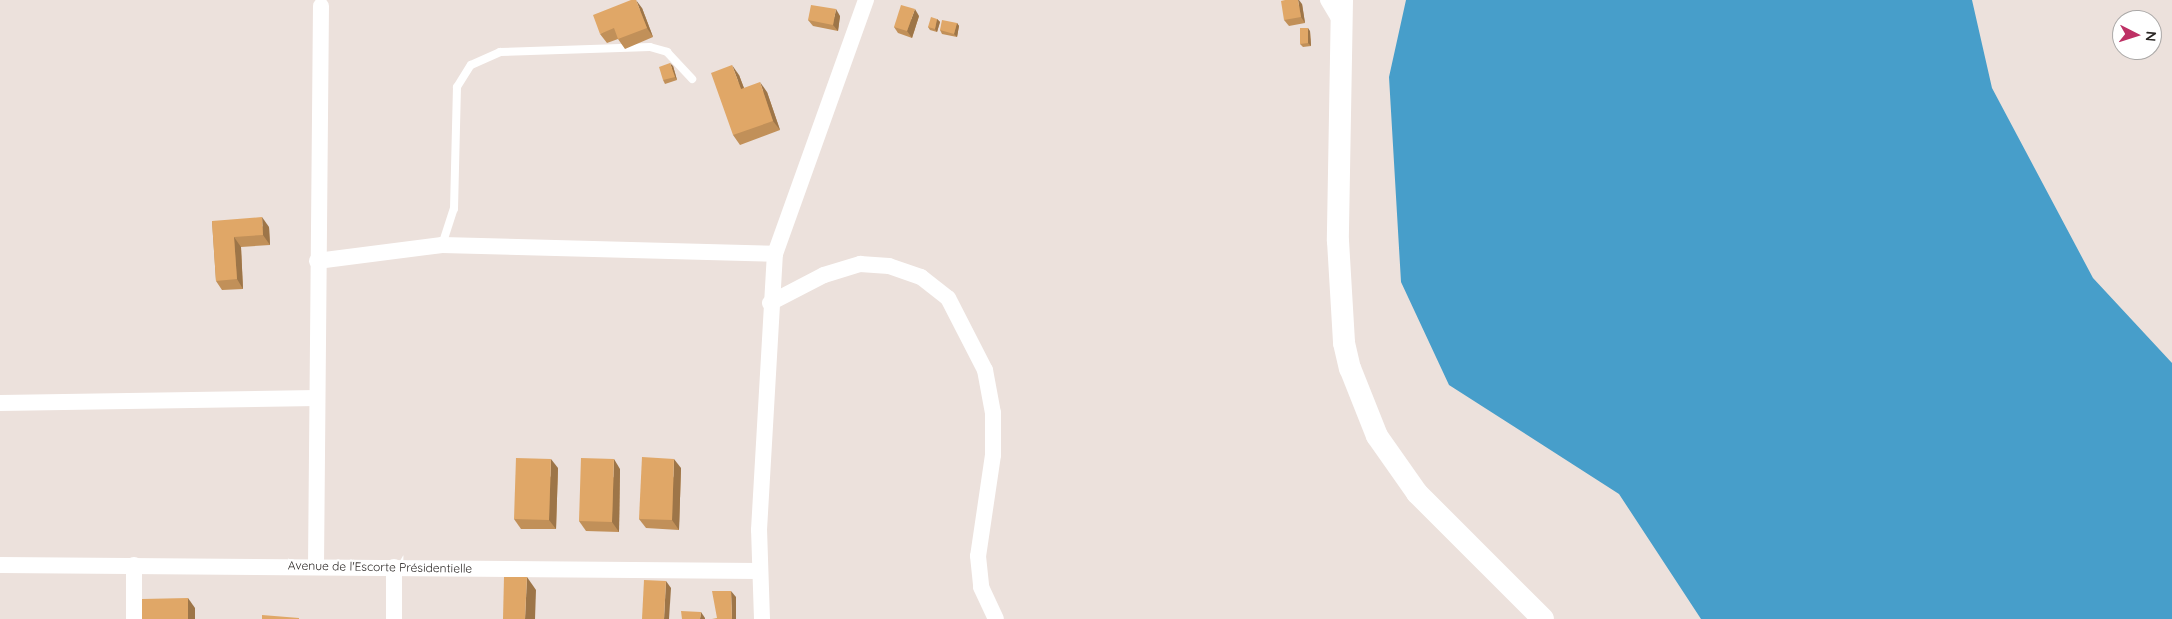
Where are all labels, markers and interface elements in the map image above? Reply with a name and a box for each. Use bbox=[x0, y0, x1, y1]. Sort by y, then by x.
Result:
north arrow bbox=[2112, 10, 2162, 60]
text: N bbox=[2142, 30, 2160, 42]
street label: Avenue de l'Escorte Présidentielle bbox=[288, 558, 472, 576]

